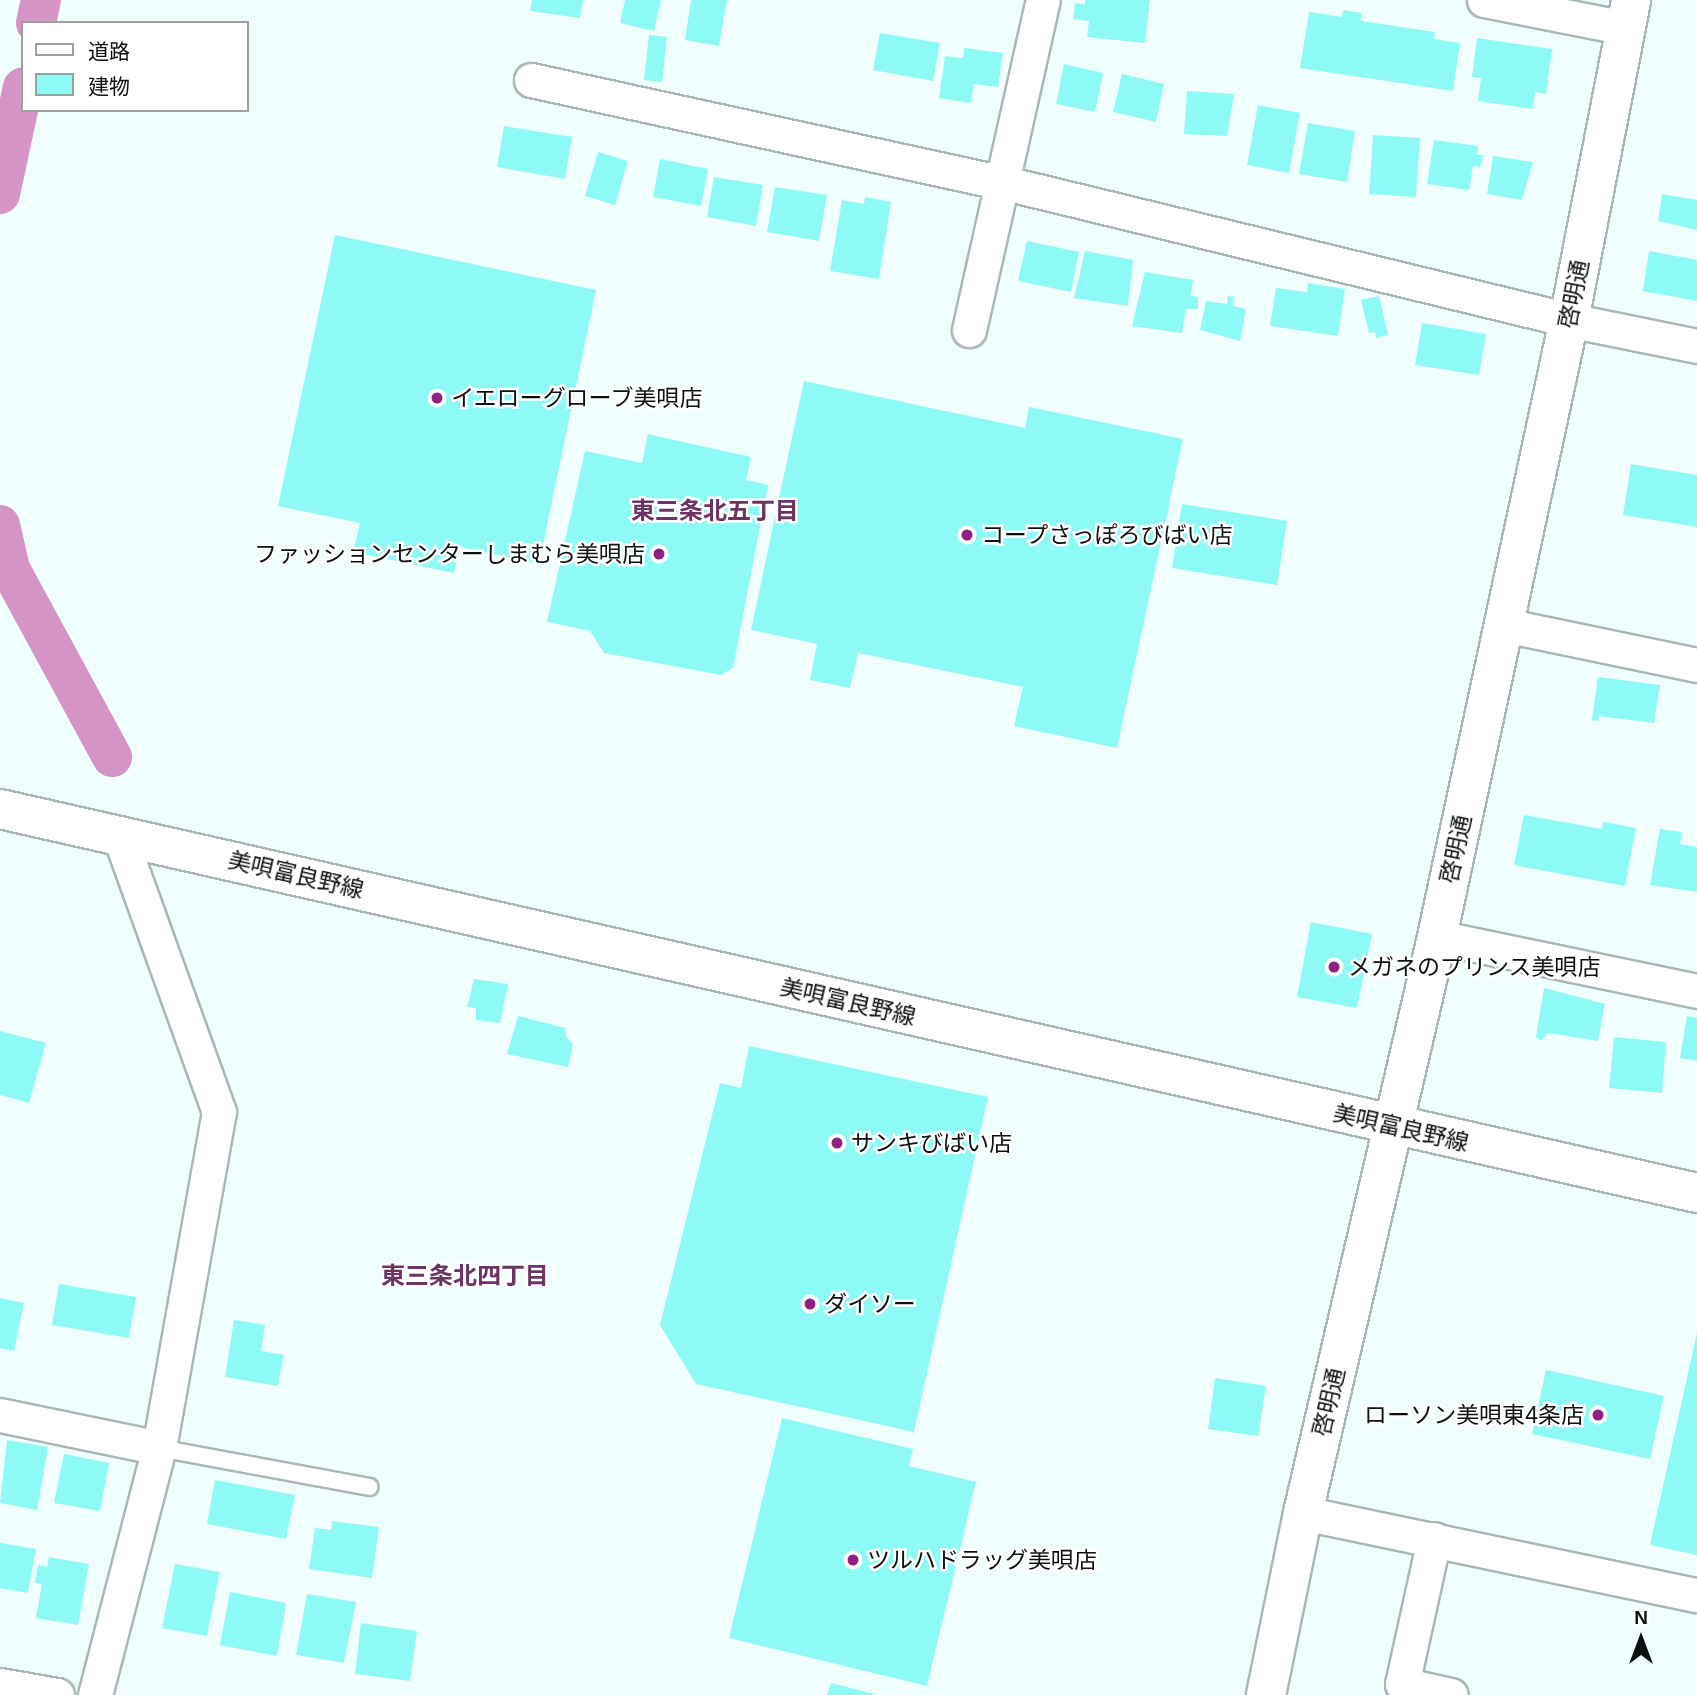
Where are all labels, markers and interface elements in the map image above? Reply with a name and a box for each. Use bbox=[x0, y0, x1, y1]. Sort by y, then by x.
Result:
legend bbox=[21, 21, 248, 112]
text: 道路 bbox=[88, 40, 130, 63]
text: 建物 bbox=[88, 75, 130, 98]
street label: 啓明通 bbox=[1554, 258, 1594, 330]
place label: イエローグローブ美唄店 bbox=[451, 384, 704, 412]
marker: イエローグローブ美唄店 bbox=[429, 390, 445, 406]
district label: 東三条北五丁目 bbox=[631, 497, 799, 525]
place label: コープさっぽろびばい店 bbox=[981, 521, 1234, 549]
marker: コープさっぽろびばい店 bbox=[959, 527, 975, 543]
place label: ファッションセンターしまむら美唄店 bbox=[254, 540, 645, 568]
marker: ファッションセンターしまむら美唄店 bbox=[651, 546, 667, 562]
street label: 啓明通 bbox=[1435, 812, 1477, 886]
street label: 美唄富良野線 bbox=[226, 846, 366, 904]
place label: メガネのプリンス美唄店 bbox=[1348, 953, 1601, 981]
marker: メガネのプリンス美唄店 bbox=[1326, 959, 1342, 975]
street label: 美唄富良野線 bbox=[778, 973, 918, 1031]
street label: 美唄富良野線 bbox=[1331, 1099, 1471, 1157]
place label: サンキびばい店 bbox=[851, 1129, 1012, 1157]
marker: サンキびばい店 bbox=[829, 1135, 845, 1151]
district label: 東三条北四丁目 bbox=[381, 1262, 549, 1290]
place label: ダイソー bbox=[824, 1290, 916, 1318]
marker: ダイソー bbox=[802, 1296, 818, 1312]
street label: 啓明通 bbox=[1308, 1365, 1350, 1439]
place label: ローソン美唄東4条店 bbox=[1364, 1401, 1584, 1429]
marker: ローソン美唄東4条店 bbox=[1590, 1407, 1606, 1423]
place label: ツルハドラッグ美唄店 bbox=[867, 1546, 1097, 1574]
marker: ツルハドラッグ美唄店 bbox=[845, 1552, 861, 1568]
north arrow bbox=[1606, 1604, 1676, 1674]
text: N bbox=[1634, 1607, 1648, 1628]

